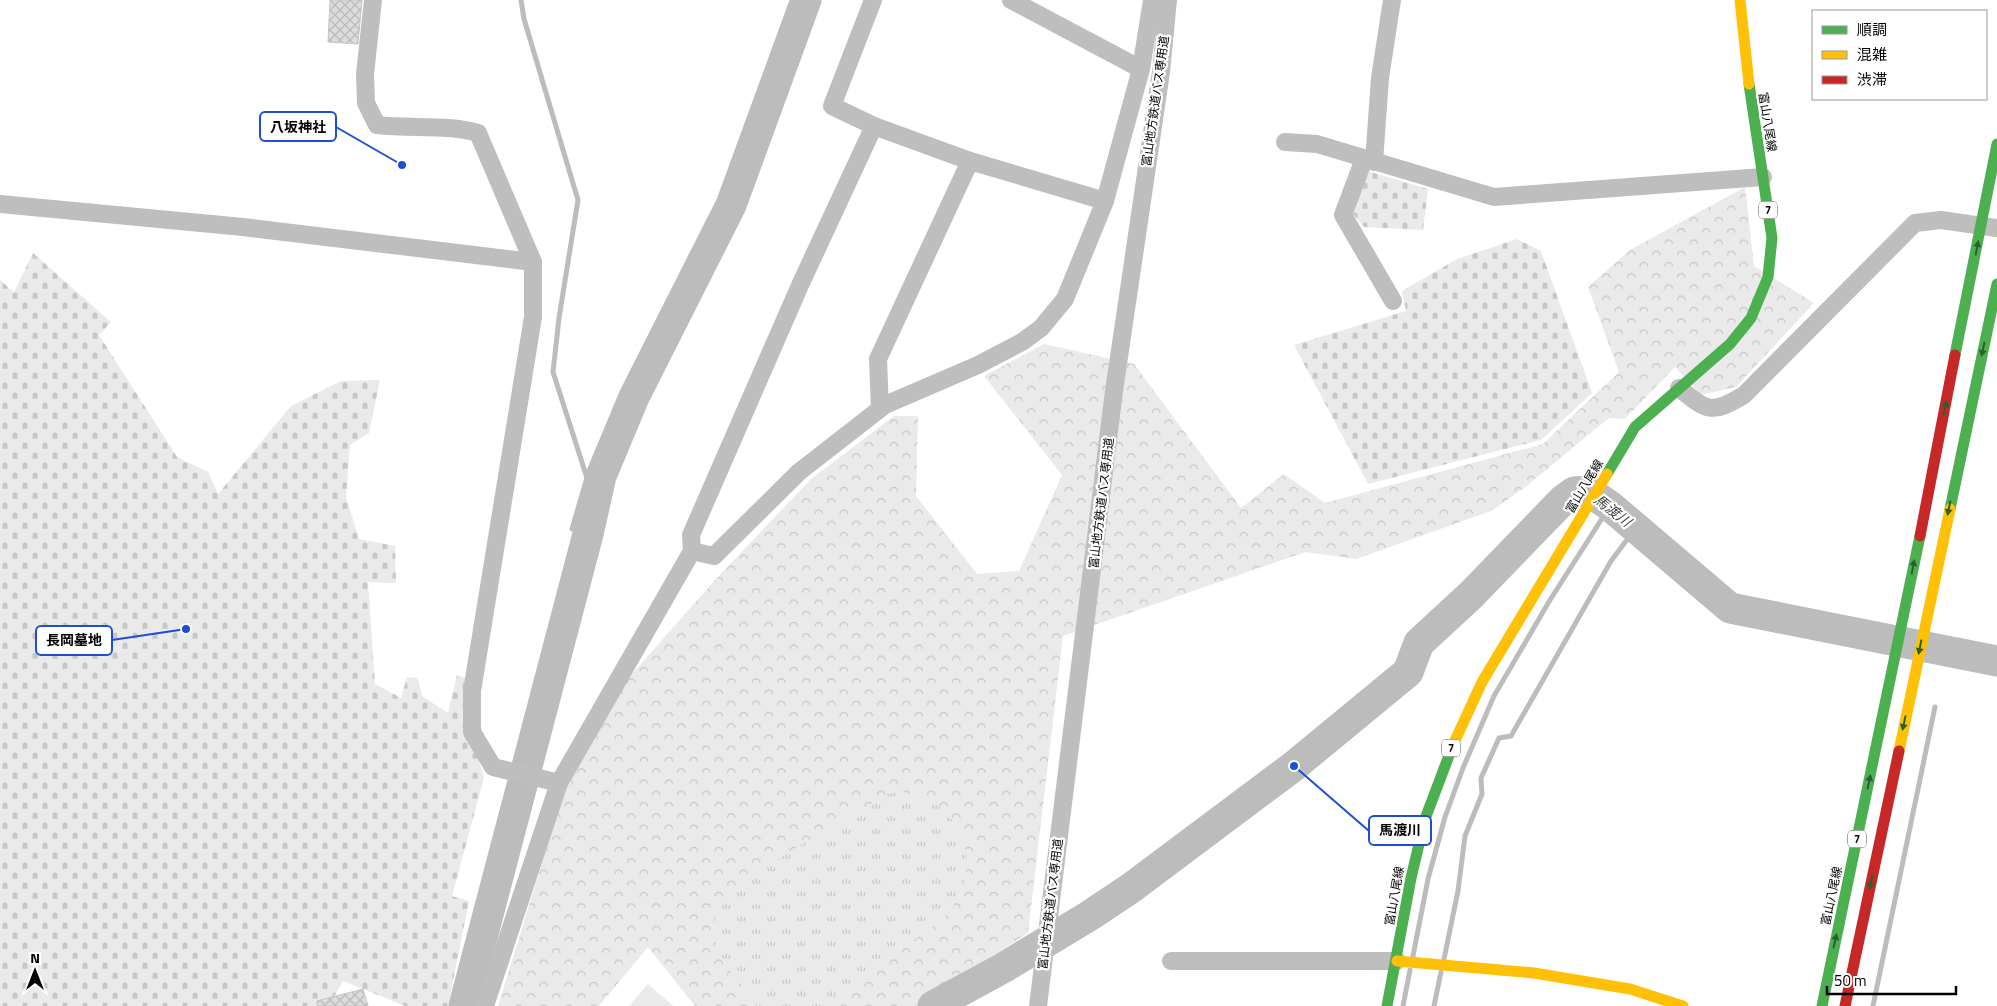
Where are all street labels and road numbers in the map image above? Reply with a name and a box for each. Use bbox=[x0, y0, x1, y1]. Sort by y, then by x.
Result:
street label: 富山地方鉄道バス専用道 bbox=[1136, 34, 1174, 168]
street label: 富山八尾線 bbox=[1754, 91, 1782, 153]
road number: 7 bbox=[1759, 202, 1777, 218]
street label: 富山地方鉄道バス専用道 bbox=[1084, 436, 1118, 570]
street label: 富山八尾線 bbox=[1560, 455, 1608, 517]
road number: 7 bbox=[1442, 740, 1460, 756]
road number: 7 bbox=[1848, 831, 1866, 848]
street label: 富山地方鉄道バス専用道 bbox=[1033, 837, 1067, 971]
street label: 富山八尾線 bbox=[1379, 865, 1409, 927]
street label: 富山八尾線 bbox=[1815, 865, 1847, 927]

